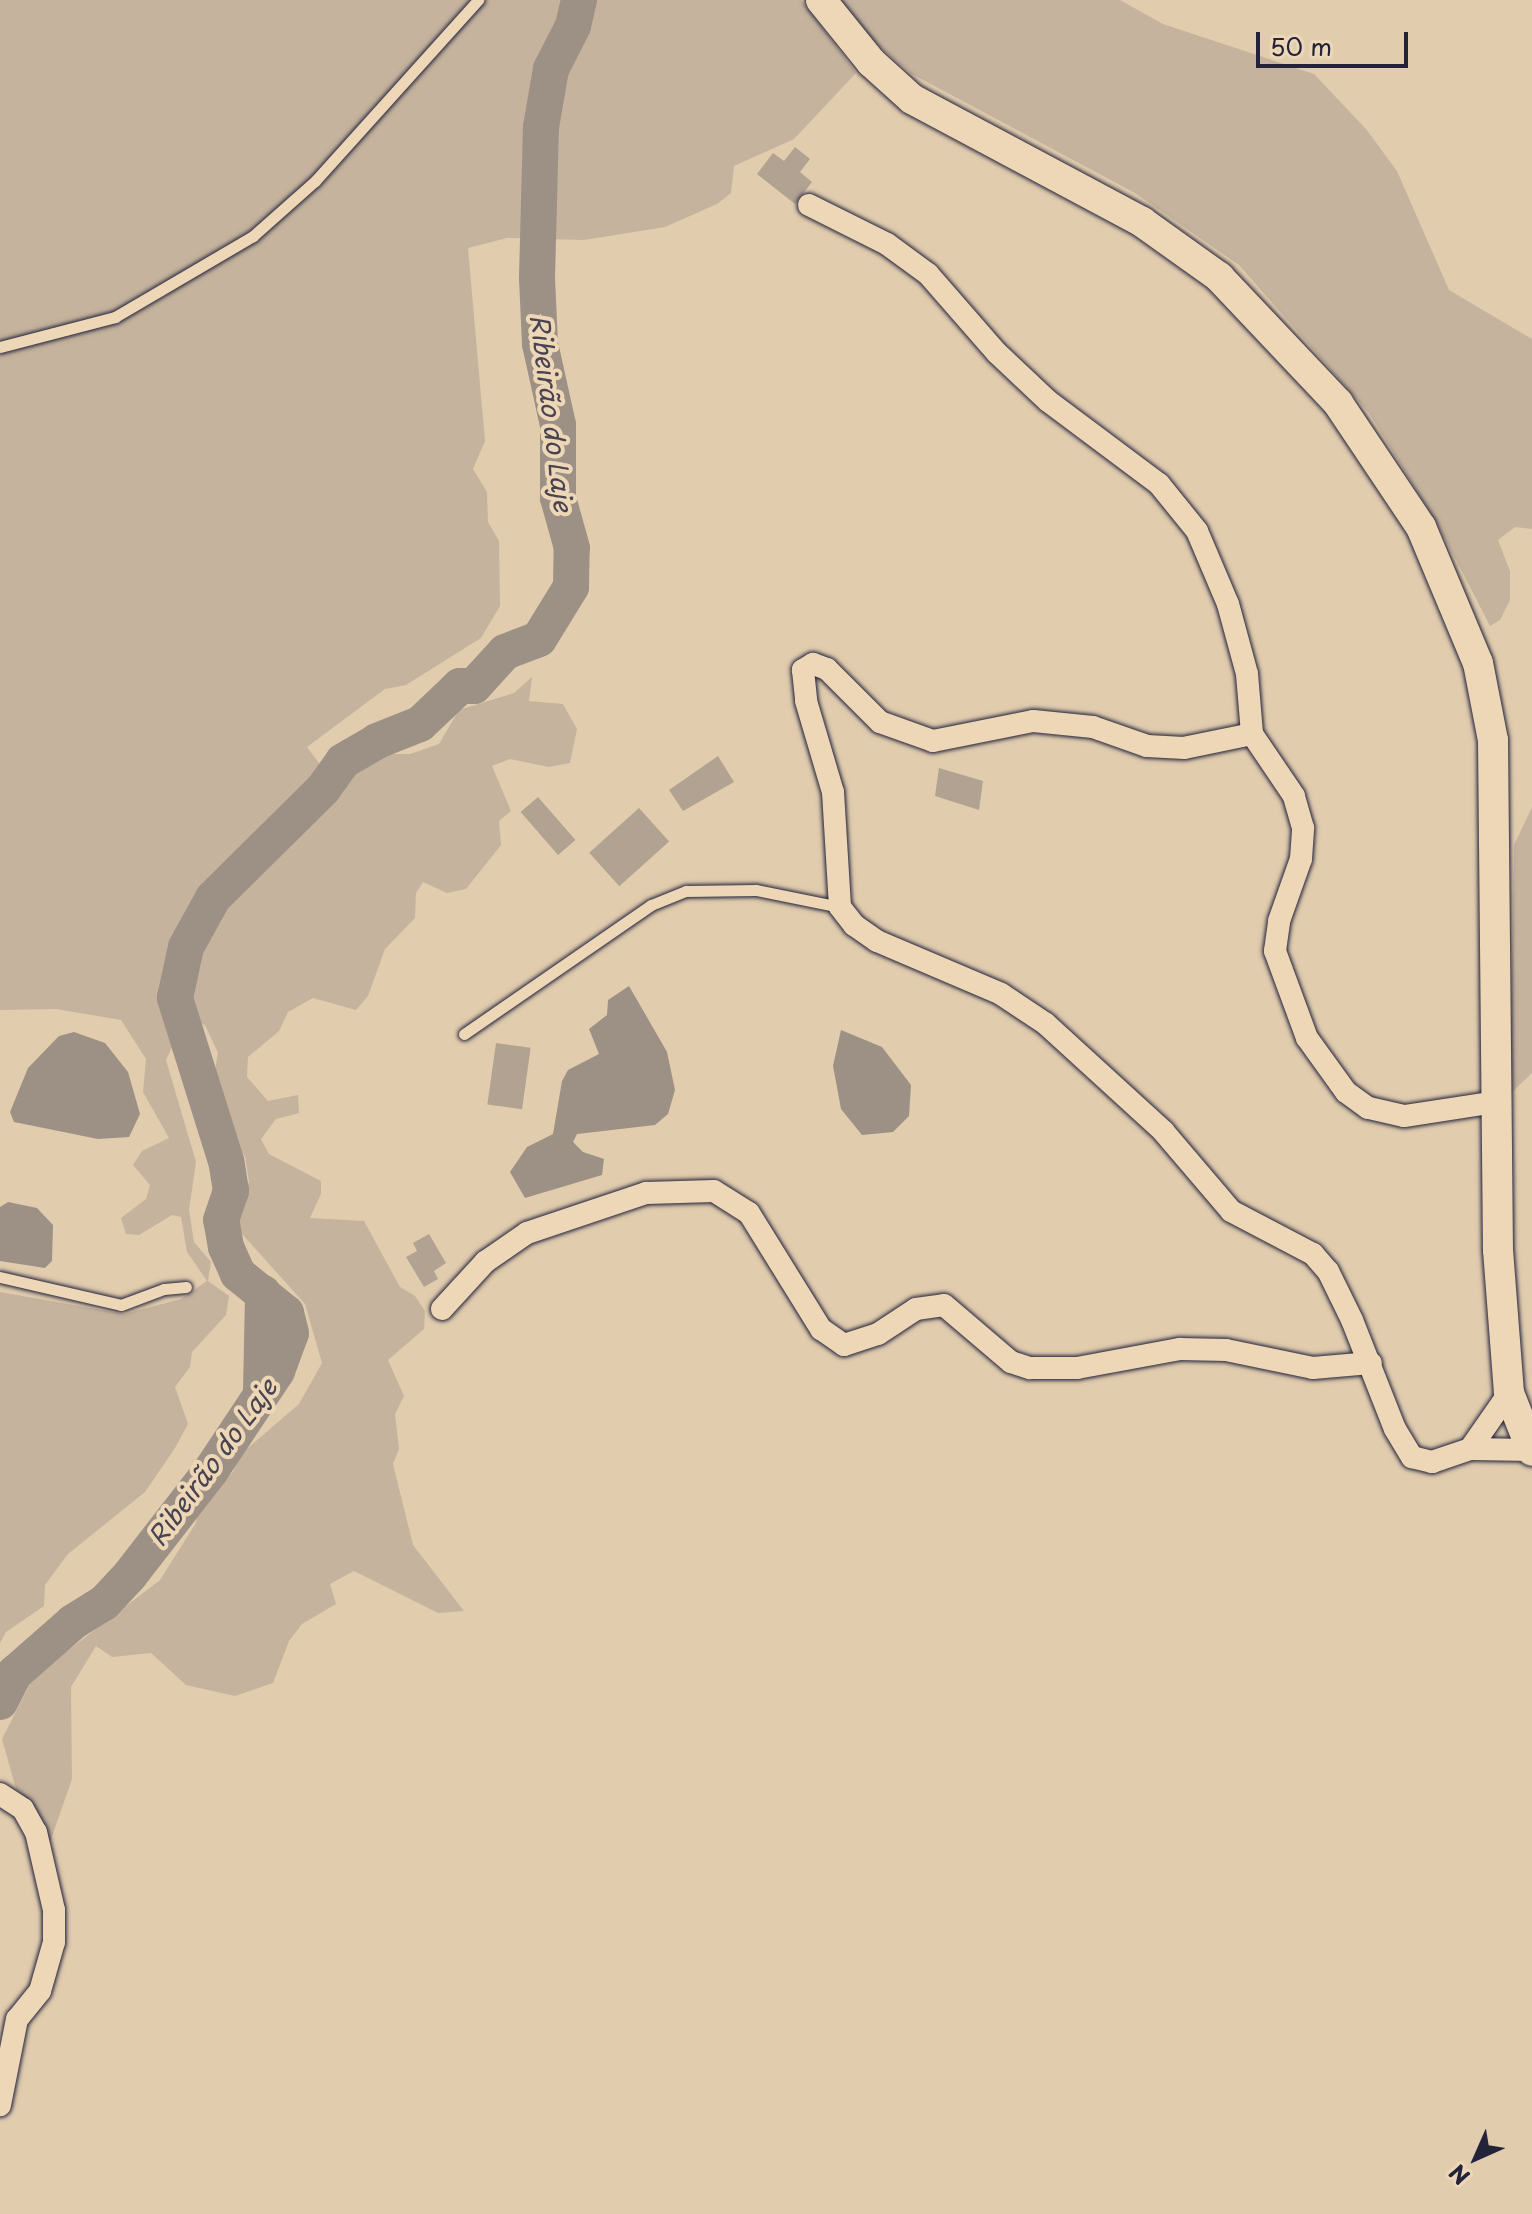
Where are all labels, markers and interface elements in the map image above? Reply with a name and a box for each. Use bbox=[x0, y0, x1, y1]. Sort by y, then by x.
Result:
scale bar bbox=[1260, 16, 1412, 66]
text: 50 m bbox=[1270, 28, 1332, 64]
water label: Ribeirão do Laje bbox=[524, 312, 580, 514]
water label: Ribeirão do Laje bbox=[141, 1372, 283, 1552]
north arrow bbox=[1436, 2118, 1516, 2198]
text: N bbox=[1441, 2157, 1477, 2193]

